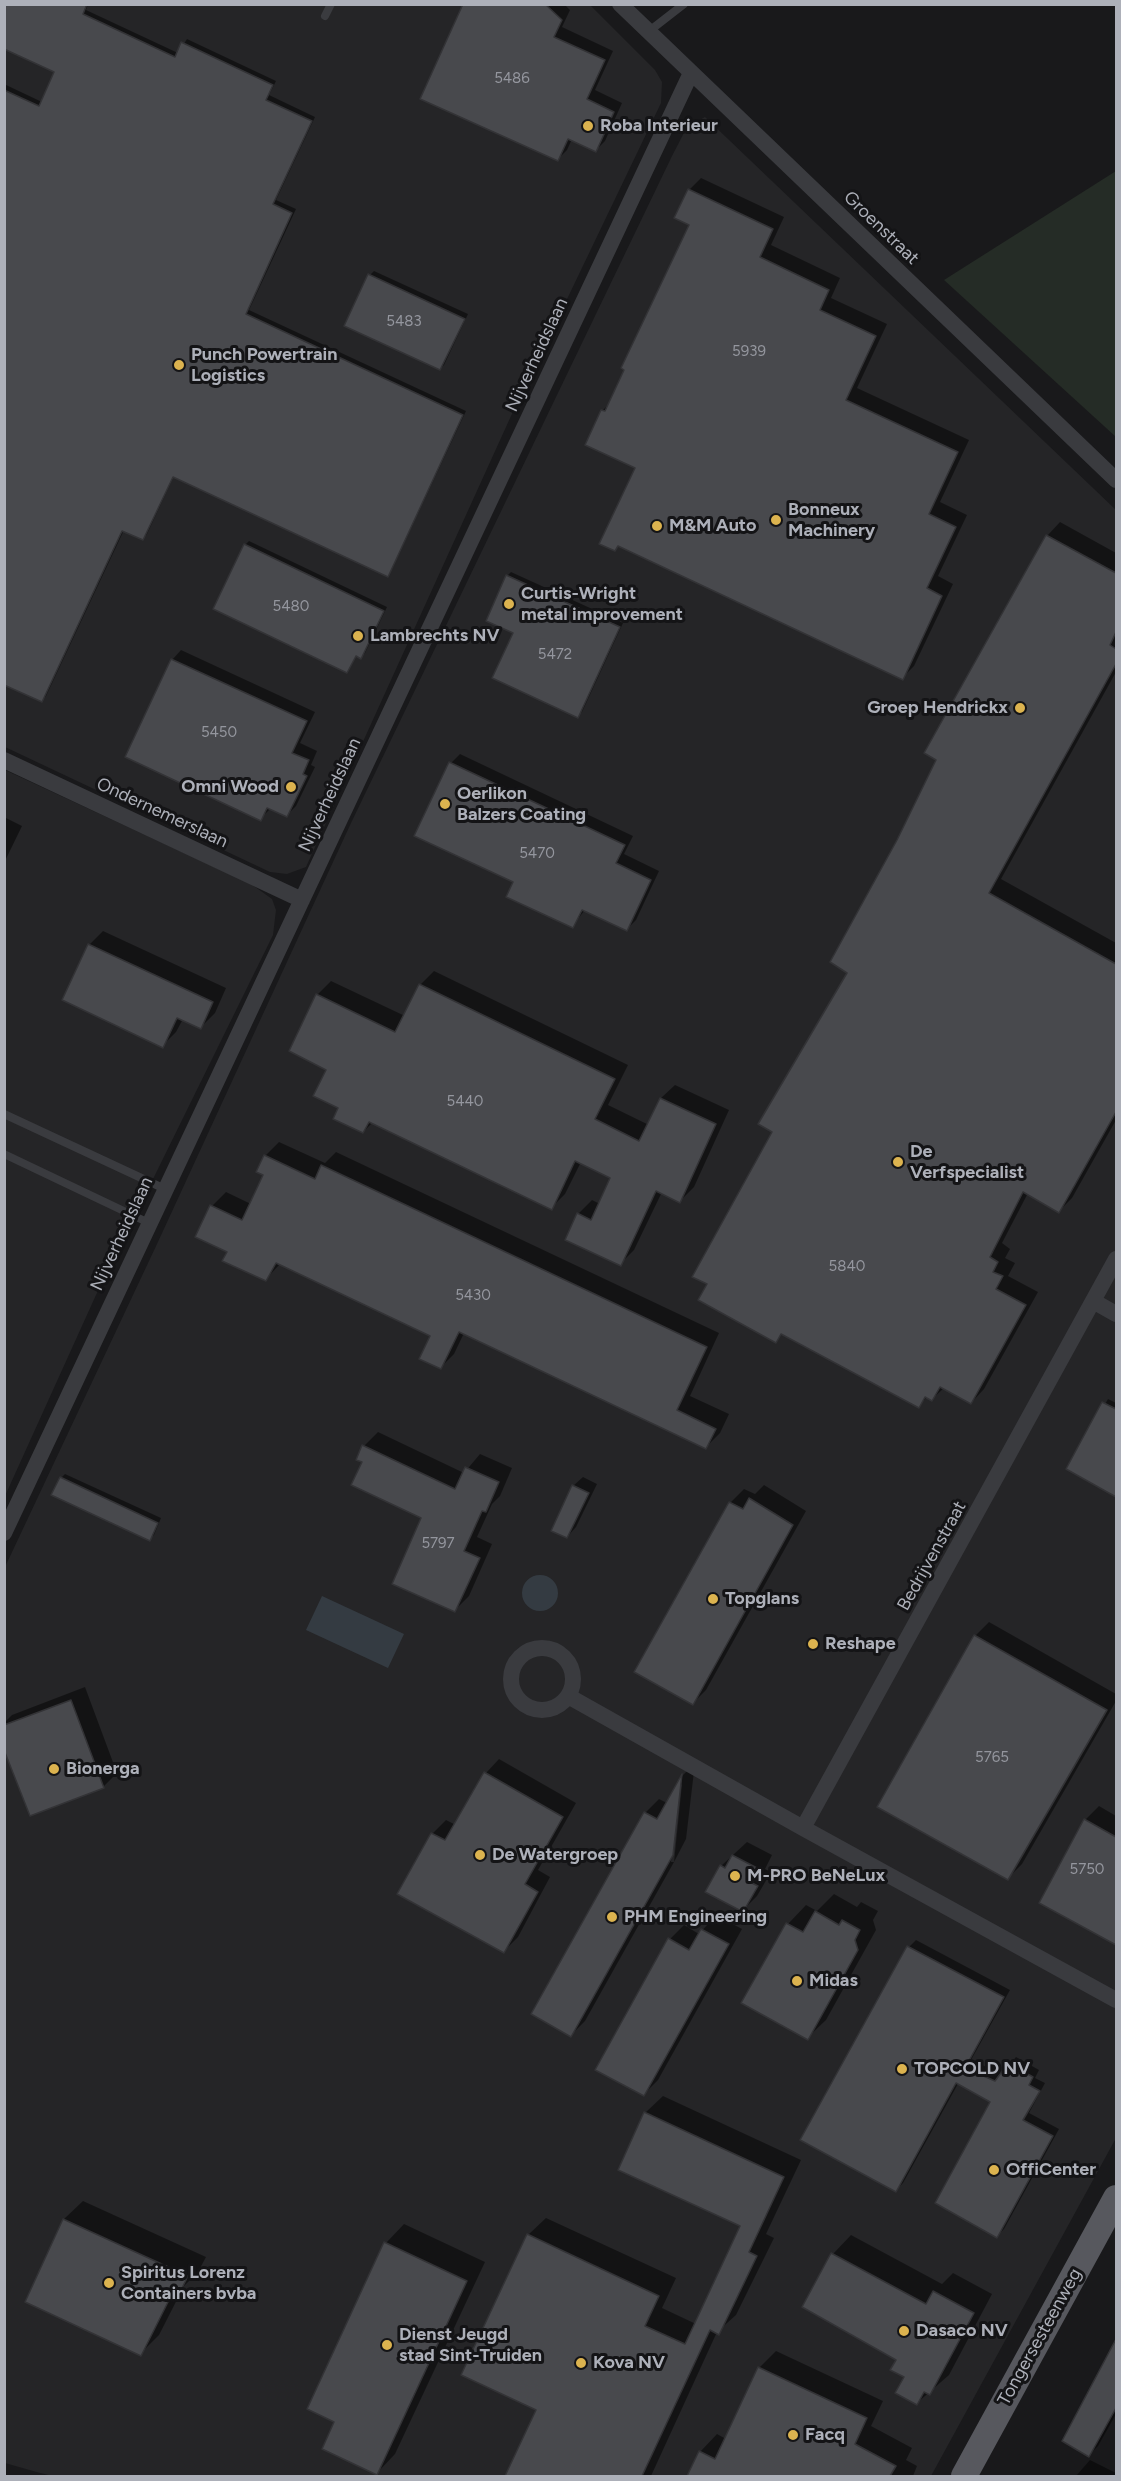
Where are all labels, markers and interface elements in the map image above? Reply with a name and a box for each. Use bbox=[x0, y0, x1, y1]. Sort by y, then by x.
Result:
house number: 5486 bbox=[494, 70, 530, 88]
place label: Roba Interieur bbox=[600, 115, 718, 137]
marker: Roba Interieur bbox=[581, 119, 595, 133]
street label: Groenstraat bbox=[839, 187, 923, 269]
street label: Nijverheidslaan bbox=[501, 295, 573, 415]
house number: 5483 bbox=[386, 313, 422, 331]
house number: 5939 bbox=[732, 343, 766, 361]
place label: Punch Powertrain Logistics bbox=[191, 344, 338, 386]
marker: Punch Powertrain Logistics bbox=[172, 358, 186, 372]
place label: Bonneux Machinery bbox=[788, 499, 875, 542]
marker: Bonneux Machinery bbox=[769, 513, 783, 527]
place label: M&M Auto bbox=[669, 515, 756, 537]
marker: M&M Auto bbox=[650, 519, 664, 533]
place label: Curtis-Wright metal improvement bbox=[521, 583, 683, 626]
marker: Curtis-Wright metal improvement bbox=[502, 597, 516, 611]
house number: 5480 bbox=[273, 598, 309, 616]
place label: Lambrechts NV bbox=[370, 625, 499, 647]
marker: Lambrechts NV bbox=[351, 629, 365, 643]
house number: 5472 bbox=[538, 646, 572, 664]
place label: Groep Hendrickx bbox=[867, 697, 1008, 719]
marker: Groep Hendrickx bbox=[1013, 701, 1027, 715]
house number: 5450 bbox=[201, 724, 237, 742]
street label: Nijverheidslaan bbox=[294, 735, 366, 855]
street label: Ondernemerslaan bbox=[93, 773, 231, 853]
place label: Omni Wood bbox=[181, 776, 279, 798]
marker: Omni Wood bbox=[284, 780, 298, 794]
place label: Oerlikon Balzers Coating bbox=[457, 783, 586, 826]
marker: Oerlikon Balzers Coating bbox=[438, 797, 452, 811]
house number: 5470 bbox=[519, 845, 555, 863]
house number: 5440 bbox=[447, 1093, 483, 1111]
place label: De Verfspecialist bbox=[910, 1141, 1024, 1184]
marker: De Verfspecialist bbox=[891, 1155, 905, 1169]
street label: Nijverheidslaan bbox=[86, 1174, 158, 1294]
house number: 5840 bbox=[829, 1258, 865, 1276]
house number: 5430 bbox=[455, 1287, 491, 1305]
street label: Bedrijvenstraat bbox=[893, 1497, 971, 1615]
house number: 5797 bbox=[421, 1535, 455, 1553]
place label: Topglans bbox=[725, 1588, 799, 1610]
marker: Topglans bbox=[706, 1592, 720, 1606]
place label: Reshape bbox=[825, 1633, 896, 1655]
marker: Reshape bbox=[806, 1637, 820, 1651]
house number: 5765 bbox=[975, 1749, 1009, 1767]
place label: Bionerga bbox=[66, 1758, 140, 1780]
marker: Bionerga bbox=[47, 1762, 61, 1776]
place label: De Watergroep bbox=[492, 1844, 618, 1866]
marker: De Watergroep bbox=[473, 1848, 487, 1862]
house number: 5750 bbox=[1070, 1861, 1104, 1879]
place label: M-PRO BeNeLux bbox=[747, 1865, 885, 1887]
marker: M-PRO BeNeLux bbox=[728, 1869, 742, 1883]
place label: PHM Engineering bbox=[624, 1906, 767, 1928]
marker: PHM Engineering bbox=[605, 1910, 619, 1924]
place label: Midas bbox=[809, 1970, 858, 1992]
marker: Midas bbox=[790, 1974, 804, 1988]
place label: TOPCOLD NV bbox=[914, 2058, 1030, 2080]
marker: TOPCOLD NV bbox=[895, 2062, 909, 2076]
place label: OffiCenter bbox=[1006, 2159, 1096, 2181]
marker: OffiCenter bbox=[987, 2163, 1001, 2177]
place label: Spiritus Lorenz Containers bvba bbox=[121, 2262, 256, 2304]
street label: Tongersesteenweg bbox=[993, 2265, 1087, 2409]
marker: Spiritus Lorenz Containers bvba bbox=[102, 2276, 116, 2290]
place label: Dasaco NV bbox=[916, 2320, 1008, 2342]
place label: Dienst Jeugd stad Sint-Truiden bbox=[399, 2324, 542, 2366]
marker: Dasaco NV bbox=[897, 2324, 911, 2338]
marker: Dienst Jeugd stad Sint-Truiden bbox=[380, 2338, 394, 2352]
place label: Kova NV bbox=[593, 2352, 665, 2374]
marker: Kova NV bbox=[574, 2356, 588, 2370]
place label: Facq bbox=[805, 2424, 845, 2446]
marker: Facq bbox=[786, 2428, 800, 2442]

